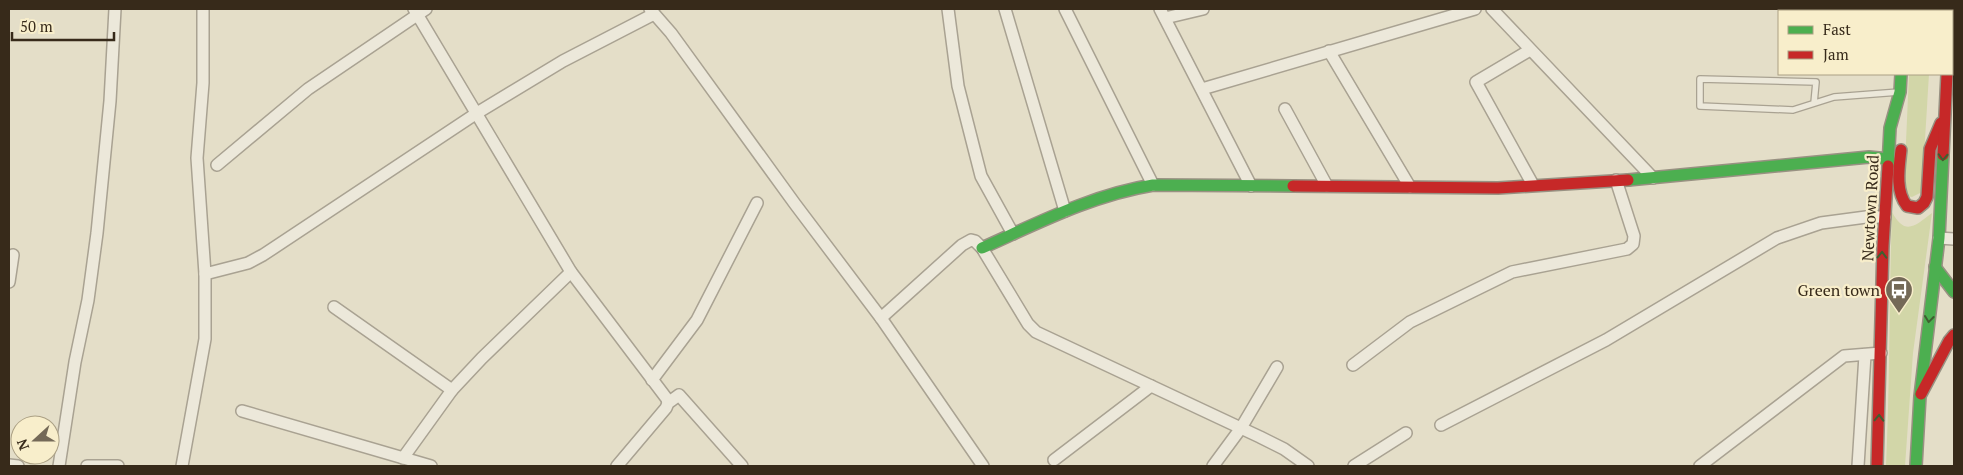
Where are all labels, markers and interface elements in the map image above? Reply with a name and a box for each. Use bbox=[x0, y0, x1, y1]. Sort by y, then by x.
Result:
scale bar bbox=[12, 10, 115, 42]
legend bbox=[1778, 10, 1953, 75]
text: 50 m bbox=[20, 16, 53, 36]
text: Fast bbox=[1823, 19, 1851, 39]
text: Jam bbox=[1823, 44, 1849, 64]
street label: Newtown Road bbox=[1856, 154, 1884, 262]
one-way arrow bbox=[1938, 154, 1949, 162]
one-way arrow bbox=[1877, 251, 1888, 259]
bus stop icon: Green town bbox=[1884, 275, 1914, 314]
place label: Green town bbox=[1798, 279, 1880, 301]
one-way arrow bbox=[1924, 315, 1935, 323]
one-way arrow bbox=[1874, 413, 1885, 421]
north arrow bbox=[10, 415, 60, 465]
text: N bbox=[11, 436, 33, 453]

